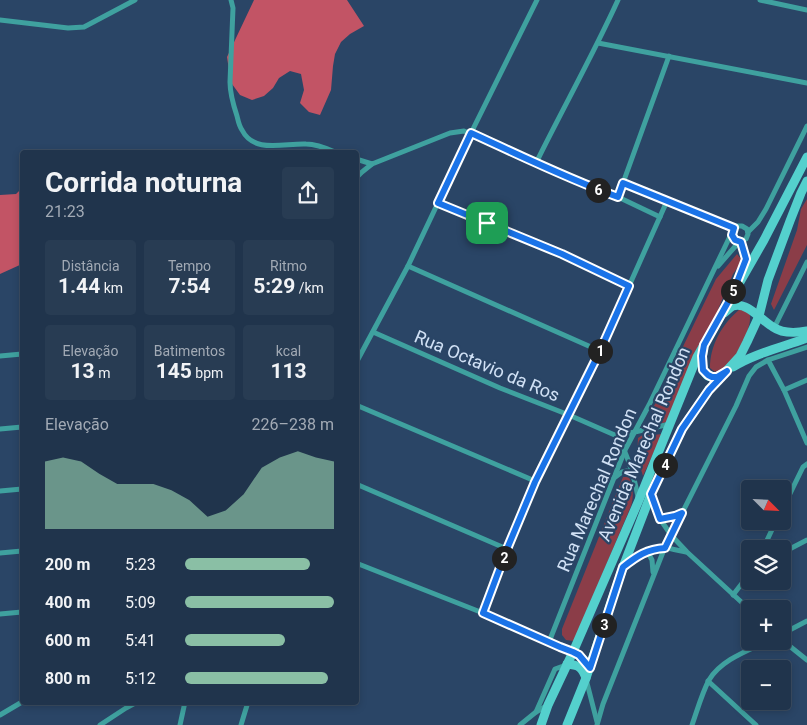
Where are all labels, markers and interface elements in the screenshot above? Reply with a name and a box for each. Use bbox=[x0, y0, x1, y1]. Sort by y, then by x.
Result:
text: Corrida noturna bbox=[45, 166, 242, 199]
button: share bbox=[282, 167, 334, 219]
pin: 6 bbox=[586, 178, 610, 202]
text: 6 bbox=[594, 182, 603, 198]
text: 21:23 bbox=[45, 202, 85, 221]
pin bbox=[466, 202, 508, 244]
icon: arrive bbox=[473, 209, 501, 237]
text: Distância bbox=[61, 258, 120, 274]
text: Tempo bbox=[168, 258, 211, 274]
text: Ritmo bbox=[270, 258, 307, 274]
text: 1.44 bbox=[58, 274, 100, 298]
text: 7:54 bbox=[168, 274, 211, 298]
text: 5:29 bbox=[253, 274, 295, 298]
pin: 5 bbox=[720, 278, 746, 304]
text: km bbox=[100, 280, 123, 296]
text: /km bbox=[295, 280, 324, 296]
text: 5 bbox=[729, 283, 738, 299]
street label: Rua Octavio da Ros bbox=[412, 325, 563, 406]
pin: 1 bbox=[588, 338, 612, 364]
text: Elevação bbox=[63, 343, 118, 359]
text: Batimentos bbox=[154, 343, 225, 359]
text: kcal bbox=[276, 343, 301, 359]
text: 1 bbox=[596, 343, 605, 359]
street label: Avenida Marechal Rondon bbox=[593, 344, 694, 544]
text: 13 bbox=[71, 359, 95, 383]
text: 145 bbox=[156, 359, 192, 383]
text: 113 bbox=[270, 359, 307, 383]
text: m bbox=[95, 365, 110, 381]
text: bpm bbox=[192, 365, 223, 381]
street label: Rua Marechal Rondon bbox=[553, 405, 641, 575]
text: Elevação bbox=[45, 415, 109, 434]
text: 226–238 m bbox=[252, 415, 334, 434]
pin: 4 bbox=[652, 452, 678, 478]
text: 4 bbox=[661, 457, 670, 473]
north arrow bbox=[741, 480, 791, 530]
map controls bbox=[741, 480, 791, 710]
button: layers bbox=[741, 540, 791, 590]
pin: 2 bbox=[492, 546, 516, 570]
text: 2 bbox=[500, 550, 509, 566]
text: 200 m bbox=[45, 555, 90, 574]
text: 5:23 bbox=[125, 555, 156, 574]
text: 400 m bbox=[45, 593, 90, 612]
text: 5:09 bbox=[125, 593, 156, 612]
button: + bbox=[741, 600, 791, 650]
pin: 3 bbox=[592, 612, 616, 638]
text: 3 bbox=[600, 617, 609, 633]
text: 600 m bbox=[45, 631, 90, 650]
text: 5:41 bbox=[125, 631, 156, 650]
button: − bbox=[741, 660, 791, 710]
text: 800 m bbox=[45, 669, 90, 688]
text: 5:12 bbox=[125, 669, 156, 688]

